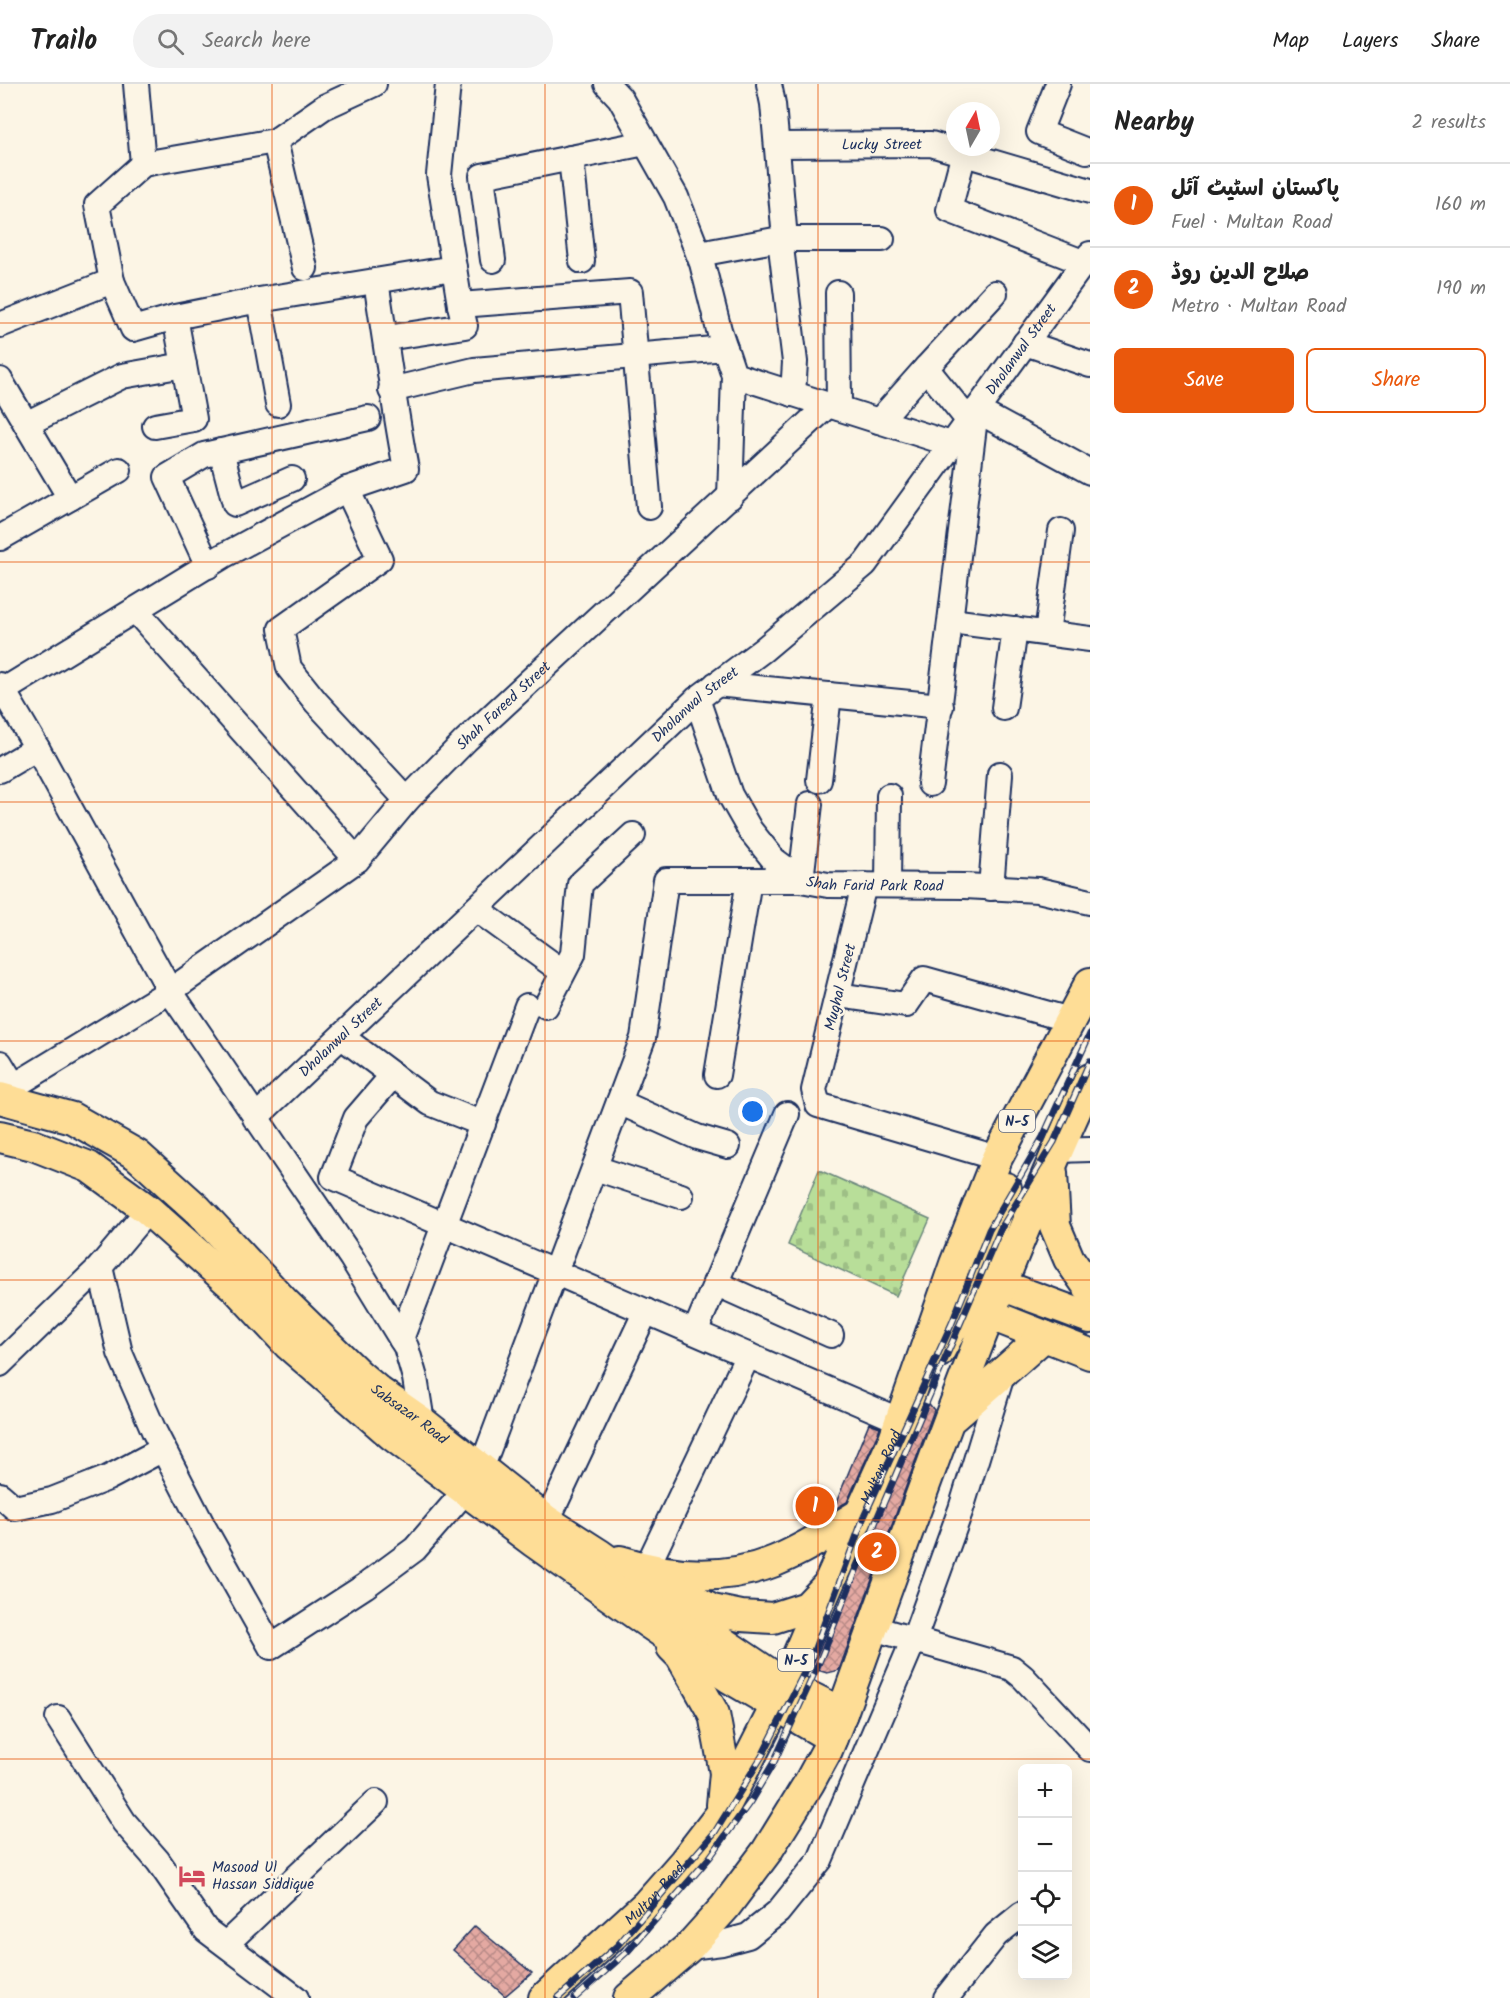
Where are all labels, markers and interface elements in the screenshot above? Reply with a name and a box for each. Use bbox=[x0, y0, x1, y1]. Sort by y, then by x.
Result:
search box bbox=[133, 14, 553, 68]
text: Trailo bbox=[30, 19, 97, 64]
text: Search here bbox=[202, 24, 311, 59]
icon: search bbox=[154, 25, 187, 58]
text: Map bbox=[1272, 25, 1309, 58]
text: Layers bbox=[1342, 25, 1398, 58]
text: Share bbox=[1431, 25, 1480, 58]
north arrow bbox=[946, 102, 1000, 156]
text: Nearby bbox=[1114, 102, 1194, 144]
text: 2 results bbox=[1411, 107, 1486, 139]
street label: Lucky Street bbox=[842, 133, 922, 158]
text: پاکستان اسٹیٹ آئل bbox=[1171, 172, 1339, 207]
text: 1 bbox=[1130, 189, 1137, 221]
text: 160 m bbox=[1435, 189, 1486, 221]
text: Fuel · Multan Road bbox=[1171, 207, 1332, 239]
text: صلاح الدین روڈ bbox=[1171, 256, 1309, 291]
text: 2 bbox=[1128, 273, 1139, 305]
text: 190 m bbox=[1436, 273, 1486, 305]
text: Metro · Multan Road bbox=[1171, 291, 1346, 323]
street label: Dholanwal Street bbox=[980, 299, 1063, 401]
button: Save bbox=[1114, 348, 1294, 413]
button: Share bbox=[1306, 348, 1486, 413]
street label: Shah Fareed Street bbox=[451, 656, 557, 756]
street label: Dholanwal Street bbox=[647, 661, 744, 749]
street label: Shah Farid Park Road bbox=[804, 870, 944, 899]
street label: Mughal Street bbox=[819, 941, 863, 1033]
street label: Dholanwal Street bbox=[294, 991, 389, 1083]
your location bbox=[738, 1097, 767, 1126]
road number: N-5 bbox=[999, 1110, 1035, 1132]
street label: Sabsazar Road bbox=[364, 1378, 453, 1452]
street label: Multan Road bbox=[855, 1427, 909, 1509]
pin: 1 bbox=[796, 1484, 834, 1528]
pin: 2 bbox=[858, 1530, 896, 1574]
road number: N-5 bbox=[778, 1649, 814, 1671]
map controls bbox=[1018, 1764, 1072, 1980]
button: + bbox=[1018, 1764, 1072, 1818]
button: − bbox=[1018, 1818, 1072, 1872]
place label: Masood Ul Hassan Siddique bbox=[212, 1856, 314, 1897]
street label: Multan Road bbox=[619, 1857, 692, 1932]
hotel icon: Masood Ul Hassan Siddique bbox=[177, 1861, 207, 1891]
button: locate bbox=[1018, 1872, 1072, 1926]
button: layers bbox=[1018, 1926, 1072, 1980]

